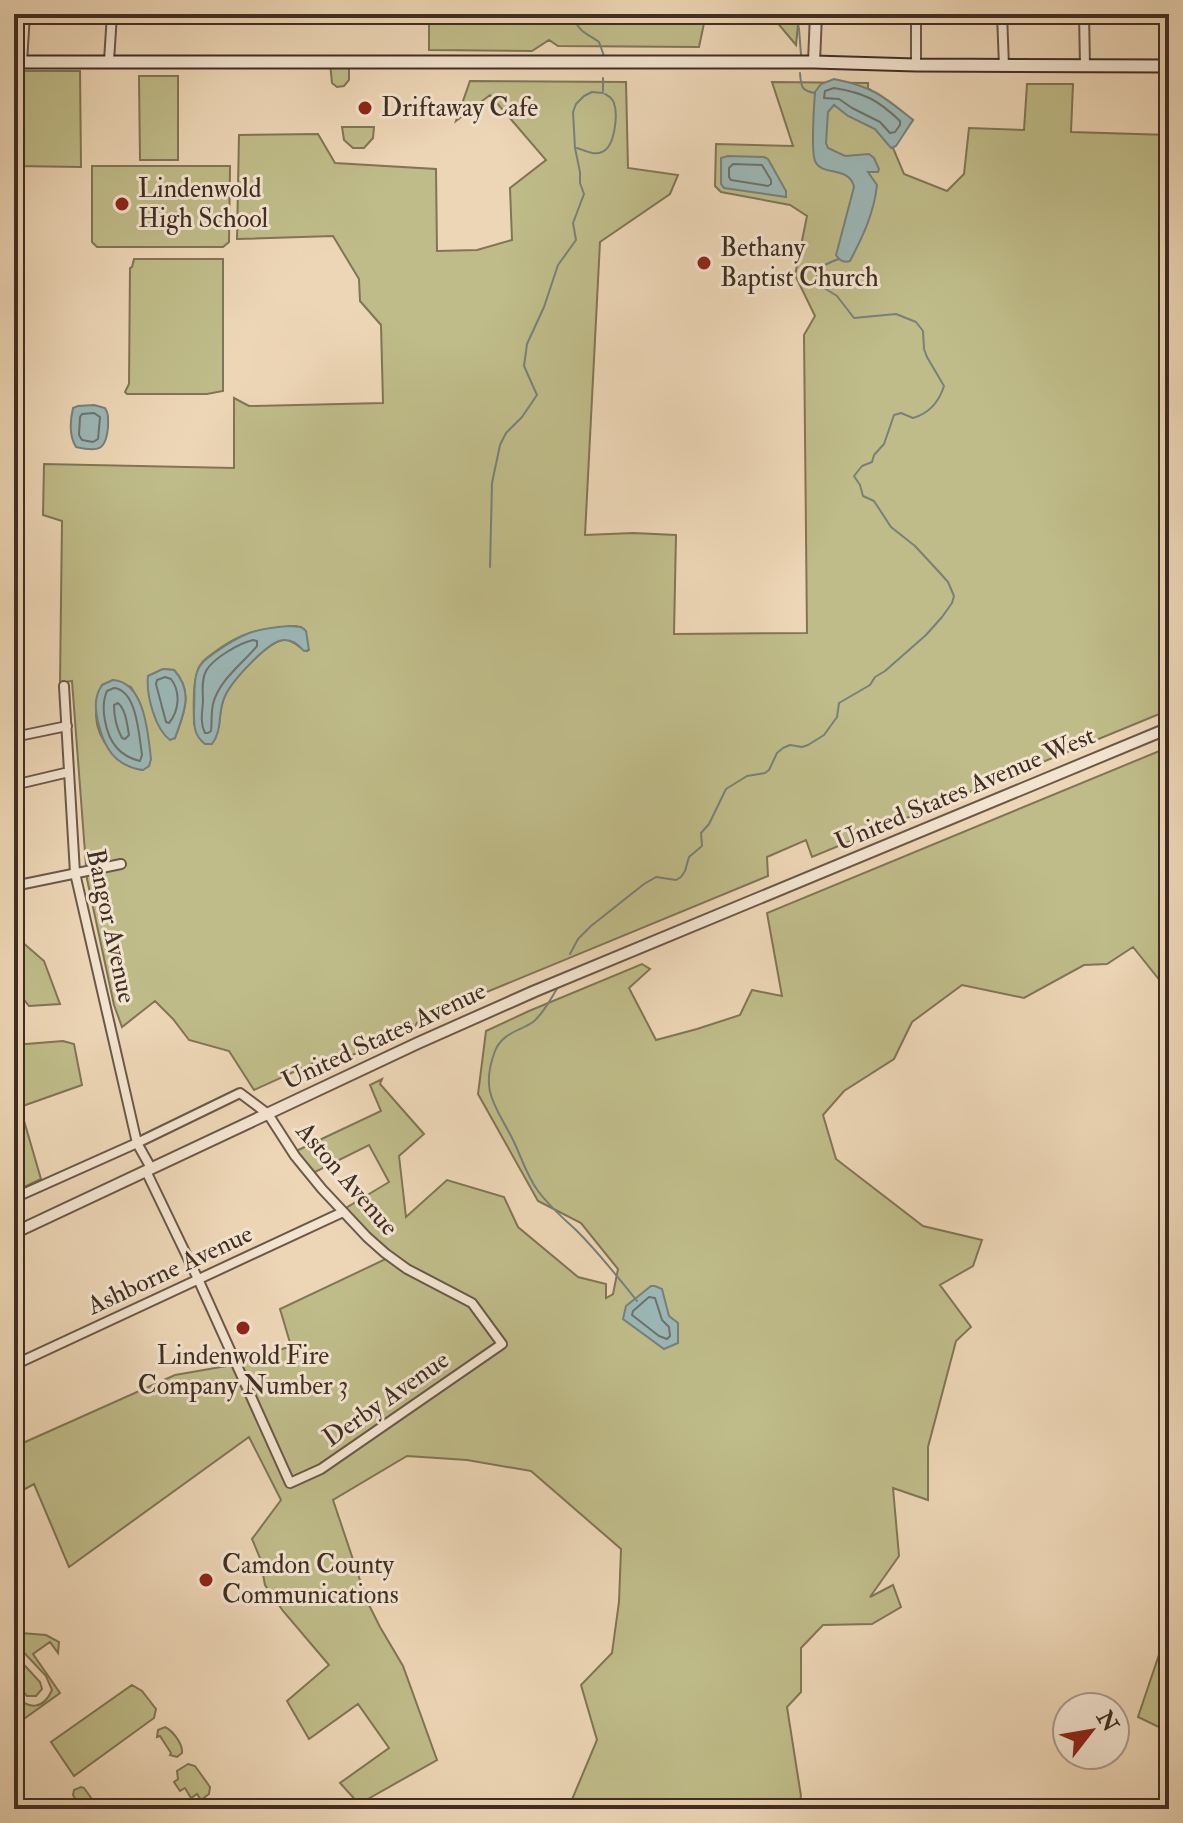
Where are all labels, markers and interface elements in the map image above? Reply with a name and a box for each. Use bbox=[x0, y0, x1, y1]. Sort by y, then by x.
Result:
place label: Driftaway Cafe bbox=[381, 92, 538, 124]
marker: Driftaway Cafe bbox=[356, 99, 374, 117]
place label: Lindenwold High School bbox=[138, 173, 269, 235]
marker: Lindenwold High School bbox=[113, 195, 131, 213]
place label: Bethany Baptist Church bbox=[720, 232, 879, 295]
marker: Bethany Baptist Church bbox=[695, 254, 713, 272]
street label: United States Avenue West bbox=[830, 720, 1100, 858]
street label: Bangor Avenue bbox=[79, 846, 143, 1006]
street label: United States Avenue bbox=[277, 975, 491, 1097]
street label: Aston Avenue bbox=[288, 1115, 405, 1243]
street label: Ashborne Avenue bbox=[81, 1218, 258, 1323]
marker: Lindenwold Fire Company Number 3 bbox=[234, 1319, 252, 1337]
place label: Lindenwold Fire Company Number 3 bbox=[138, 1340, 348, 1403]
street label: Derby Avenue bbox=[317, 1344, 455, 1454]
place label: Camdon County Communications bbox=[222, 1549, 399, 1611]
marker: Camdon County Communications bbox=[197, 1571, 215, 1589]
north arrow bbox=[1051, 1691, 1131, 1771]
text: N bbox=[1090, 1705, 1125, 1737]

